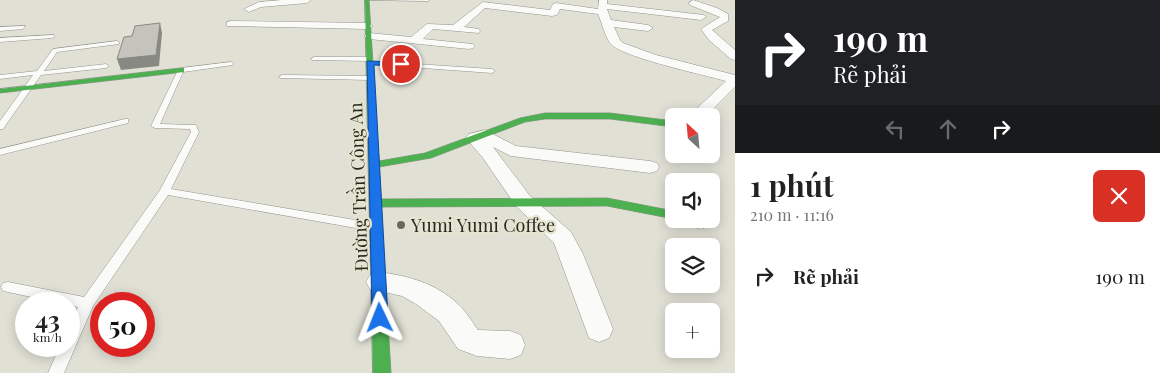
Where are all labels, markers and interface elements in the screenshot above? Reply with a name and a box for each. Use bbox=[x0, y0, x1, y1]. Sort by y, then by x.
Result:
text: 190 m bbox=[833, 14, 928, 61]
icon: right bbox=[750, 20, 815, 85]
pin bbox=[380, 43, 422, 85]
icon: arrive bbox=[387, 50, 415, 78]
text: Rẽ phải bbox=[833, 59, 907, 89]
street label: Đường Trần Công An bbox=[341, 102, 373, 272]
north arrow bbox=[665, 108, 720, 162]
map controls bbox=[665, 108, 720, 358]
icon: left bbox=[881, 115, 909, 143]
icon: ahead bbox=[934, 115, 962, 143]
icon: right bbox=[987, 115, 1015, 143]
text: 1 phút bbox=[750, 165, 833, 205]
button: close bbox=[1093, 170, 1145, 222]
button: sound bbox=[665, 173, 720, 228]
text: 210 m · 11:16 bbox=[750, 204, 834, 225]
place label: Yumi Yumi Coffee bbox=[410, 213, 555, 237]
marker: Yumi Yumi Coffee bbox=[395, 219, 407, 231]
button: layers bbox=[665, 238, 720, 293]
icon: right bbox=[750, 262, 778, 290]
text: Rẽ phải bbox=[793, 263, 859, 289]
text: 190 m bbox=[1095, 263, 1145, 289]
position arrow bbox=[353, 291, 405, 343]
speed limit sign: 50 bbox=[90, 292, 155, 357]
text: 43 bbox=[35, 302, 60, 335]
button: + bbox=[665, 303, 720, 358]
text: km/h bbox=[33, 329, 62, 345]

